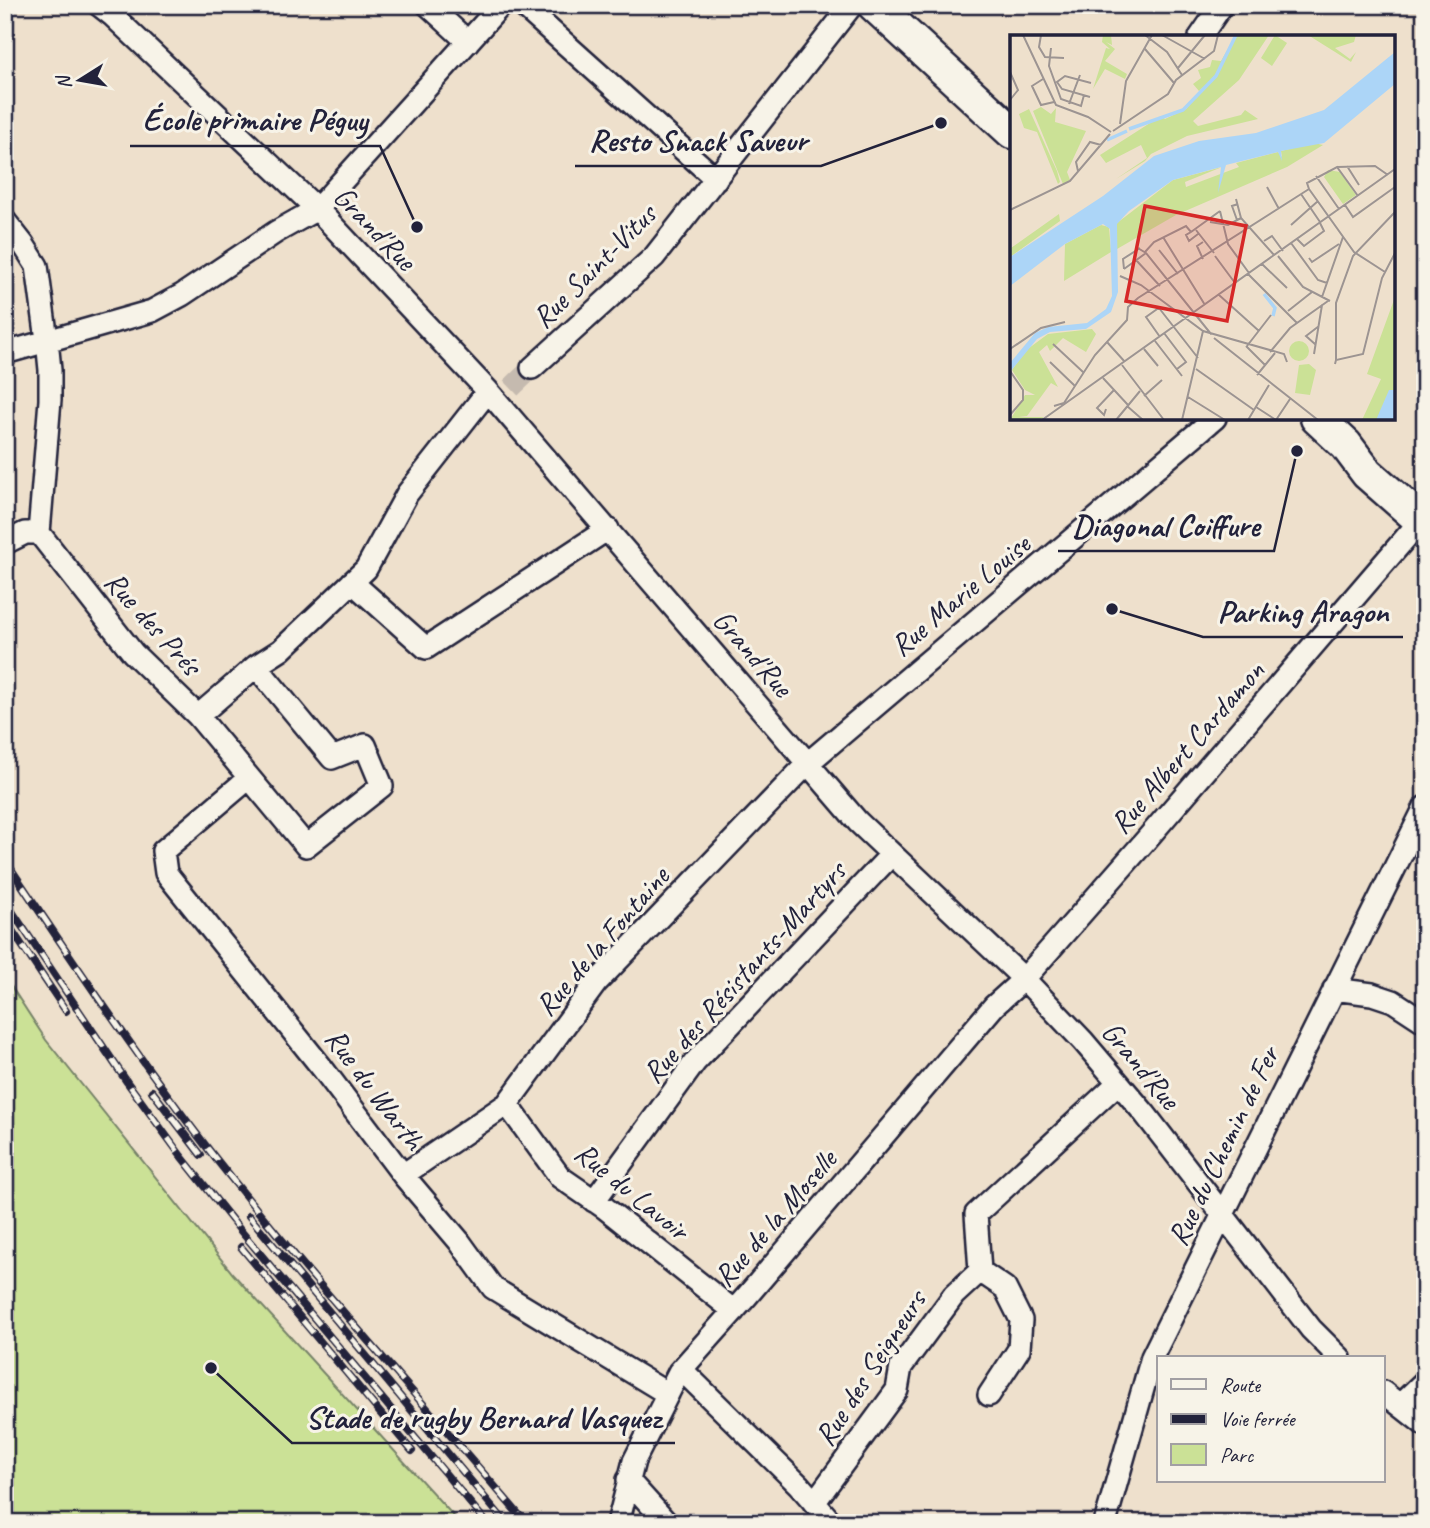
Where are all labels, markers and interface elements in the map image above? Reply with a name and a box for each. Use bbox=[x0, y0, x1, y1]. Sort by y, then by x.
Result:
inset map bbox=[1010, 35, 1395, 420]
north arrow bbox=[46, 46, 116, 116]
text: N bbox=[51, 72, 77, 91]
callout: École primaire Péguy bbox=[130, 93, 380, 146]
text: École primaire Péguy bbox=[143, 99, 370, 140]
callout: Resto Snack Saveur bbox=[575, 113, 821, 166]
text: Resto Snack Saveur bbox=[589, 120, 811, 161]
street label: Grand'Rue bbox=[325, 178, 426, 280]
street label: Rue Saint-Vitus bbox=[524, 194, 666, 336]
callout: Diagonal Coiffure bbox=[1058, 498, 1274, 551]
text: Diagonal Coiffure bbox=[1072, 505, 1262, 546]
street label: Rue Marie Louise bbox=[882, 524, 1039, 664]
street label: Rue des Prés bbox=[96, 563, 211, 685]
callout: Parking Aragon bbox=[1203, 584, 1403, 637]
text: Parking Aragon bbox=[1217, 591, 1390, 632]
street label: Grand'Rue bbox=[705, 602, 803, 706]
street label: Rue Albert Cardamon bbox=[1101, 652, 1273, 841]
street label: Rue des Résistants-Martyrs bbox=[634, 851, 856, 1091]
street label: Rue de la Fontaine bbox=[527, 857, 679, 1024]
street label: Grand'Rue bbox=[1093, 1013, 1190, 1118]
street label: Rue du Warth bbox=[317, 1021, 434, 1159]
street label: Rue du Chemin de Fer bbox=[1158, 1038, 1289, 1252]
street label: Rue du Lavoir bbox=[567, 1133, 699, 1250]
street label: Rue de la Moselle bbox=[705, 1140, 846, 1294]
street label: Rue des Seigneurs bbox=[806, 1281, 936, 1453]
legend bbox=[1157, 1356, 1384, 1482]
text: Route bbox=[1220, 1372, 1261, 1398]
callout: Stade de rugby Bernard Vasquez bbox=[292, 1390, 675, 1443]
text: Stade de rugby Bernard Vasquez bbox=[305, 1397, 665, 1438]
text: Voie ferrée bbox=[1220, 1406, 1297, 1432]
text: Parc bbox=[1220, 1442, 1255, 1468]

